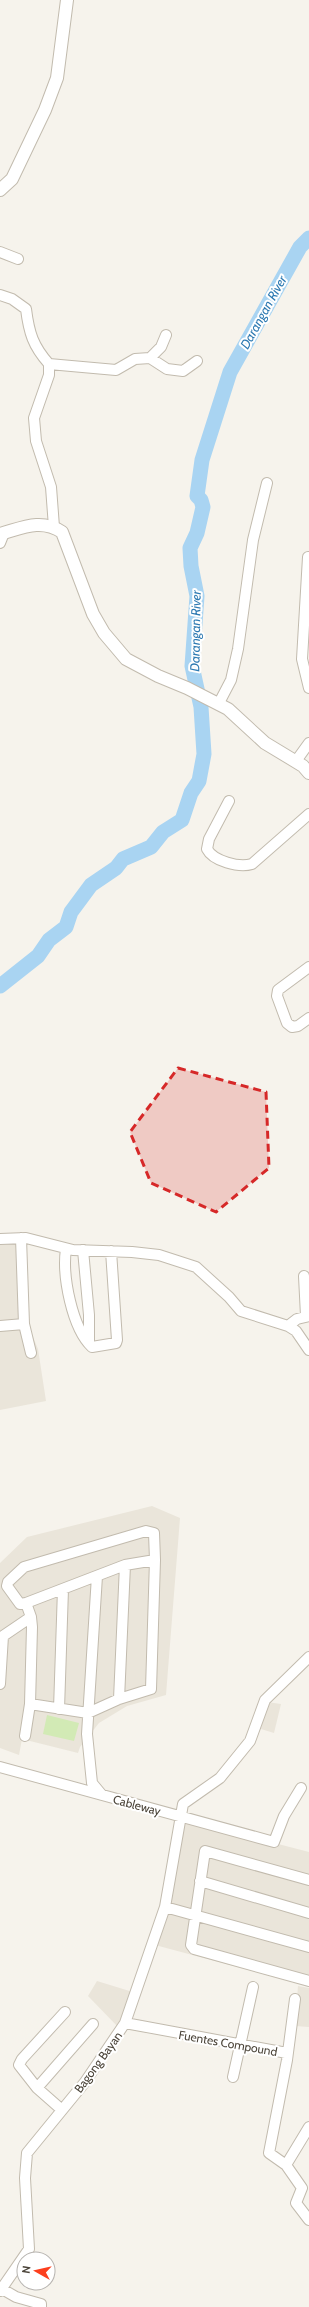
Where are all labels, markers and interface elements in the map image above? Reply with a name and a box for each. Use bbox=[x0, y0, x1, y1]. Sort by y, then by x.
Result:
water label: Darangan River bbox=[236, 272, 290, 351]
water label: Darangan River bbox=[186, 589, 204, 672]
street label: Cableway bbox=[111, 1791, 163, 1819]
street label: Fuentes Compound bbox=[177, 2027, 279, 2059]
street label: Bagong Bayan bbox=[71, 2028, 125, 2096]
north arrow bbox=[16, 2251, 56, 2291]
text: N bbox=[19, 2265, 34, 2274]

